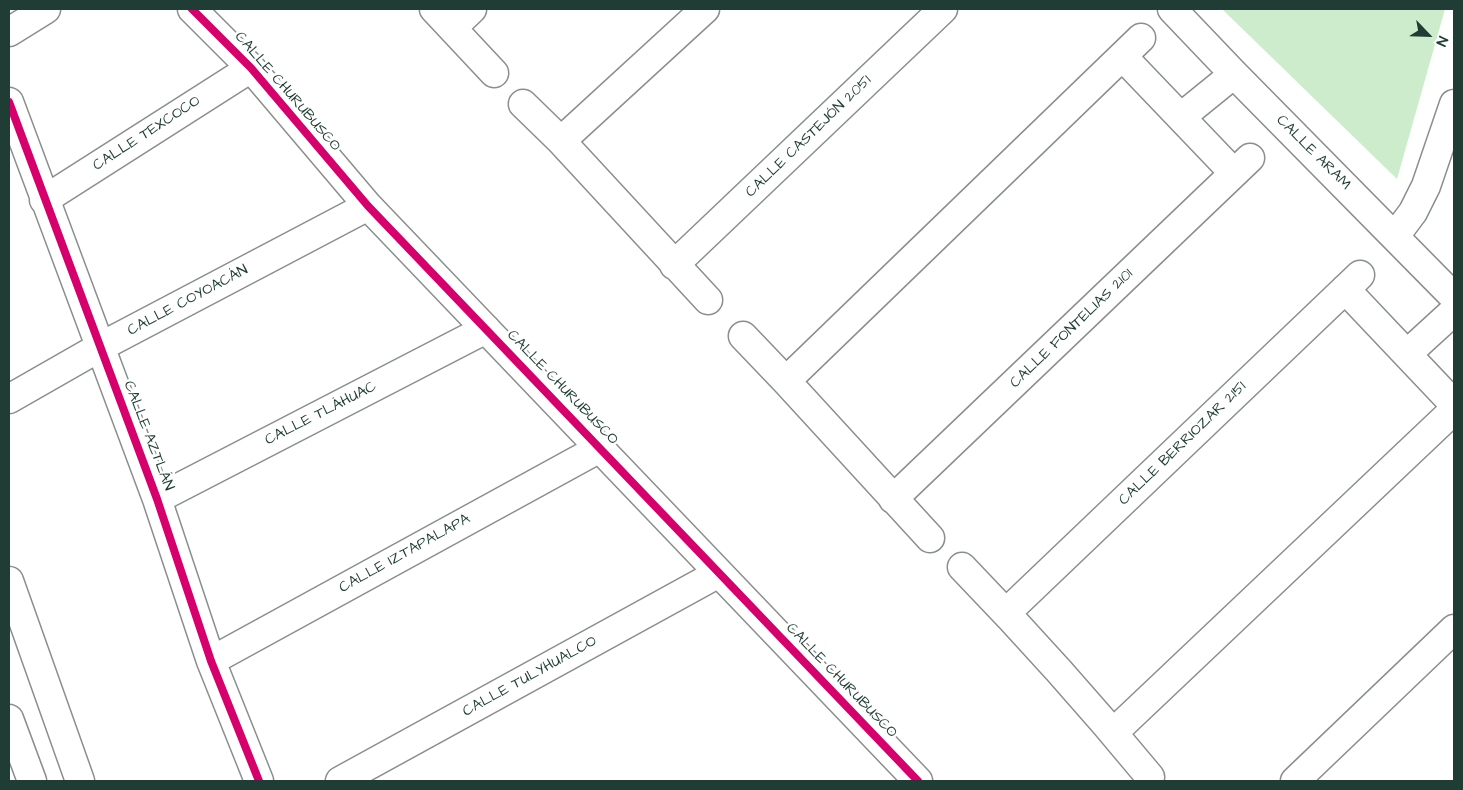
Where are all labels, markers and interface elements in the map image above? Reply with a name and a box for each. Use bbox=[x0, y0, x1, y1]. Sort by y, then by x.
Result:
north arrow bbox=[1403, 10, 1453, 60]
street label: CALLE CHURUBUSCO bbox=[230, 29, 344, 155]
text: N bbox=[1431, 33, 1453, 49]
street label: CALLE CASTEJÓN 2051 bbox=[742, 72, 876, 202]
street label: CALLE TEXCOCO bbox=[90, 93, 204, 175]
street label: CALLE ARAM bbox=[1272, 112, 1354, 194]
street label: CALLE COYOACÁN bbox=[125, 262, 251, 340]
street label: CALLE FONTELIAS 2101 bbox=[1007, 266, 1137, 392]
street label: CALLE CHURUBUSCO bbox=[503, 327, 621, 449]
street label: CALLE TLÁHUAC bbox=[262, 378, 380, 450]
street label: CALLE BERRIOZAR 2151 bbox=[1116, 378, 1250, 510]
street label: CALLE AZTLÁN bbox=[119, 379, 177, 493]
street label: CALLE IZTAPALAPA bbox=[336, 510, 474, 598]
street label: CALLE CHURUBUSCO bbox=[782, 620, 900, 742]
street label: CALLE TULYHUALCO bbox=[460, 633, 600, 721]

